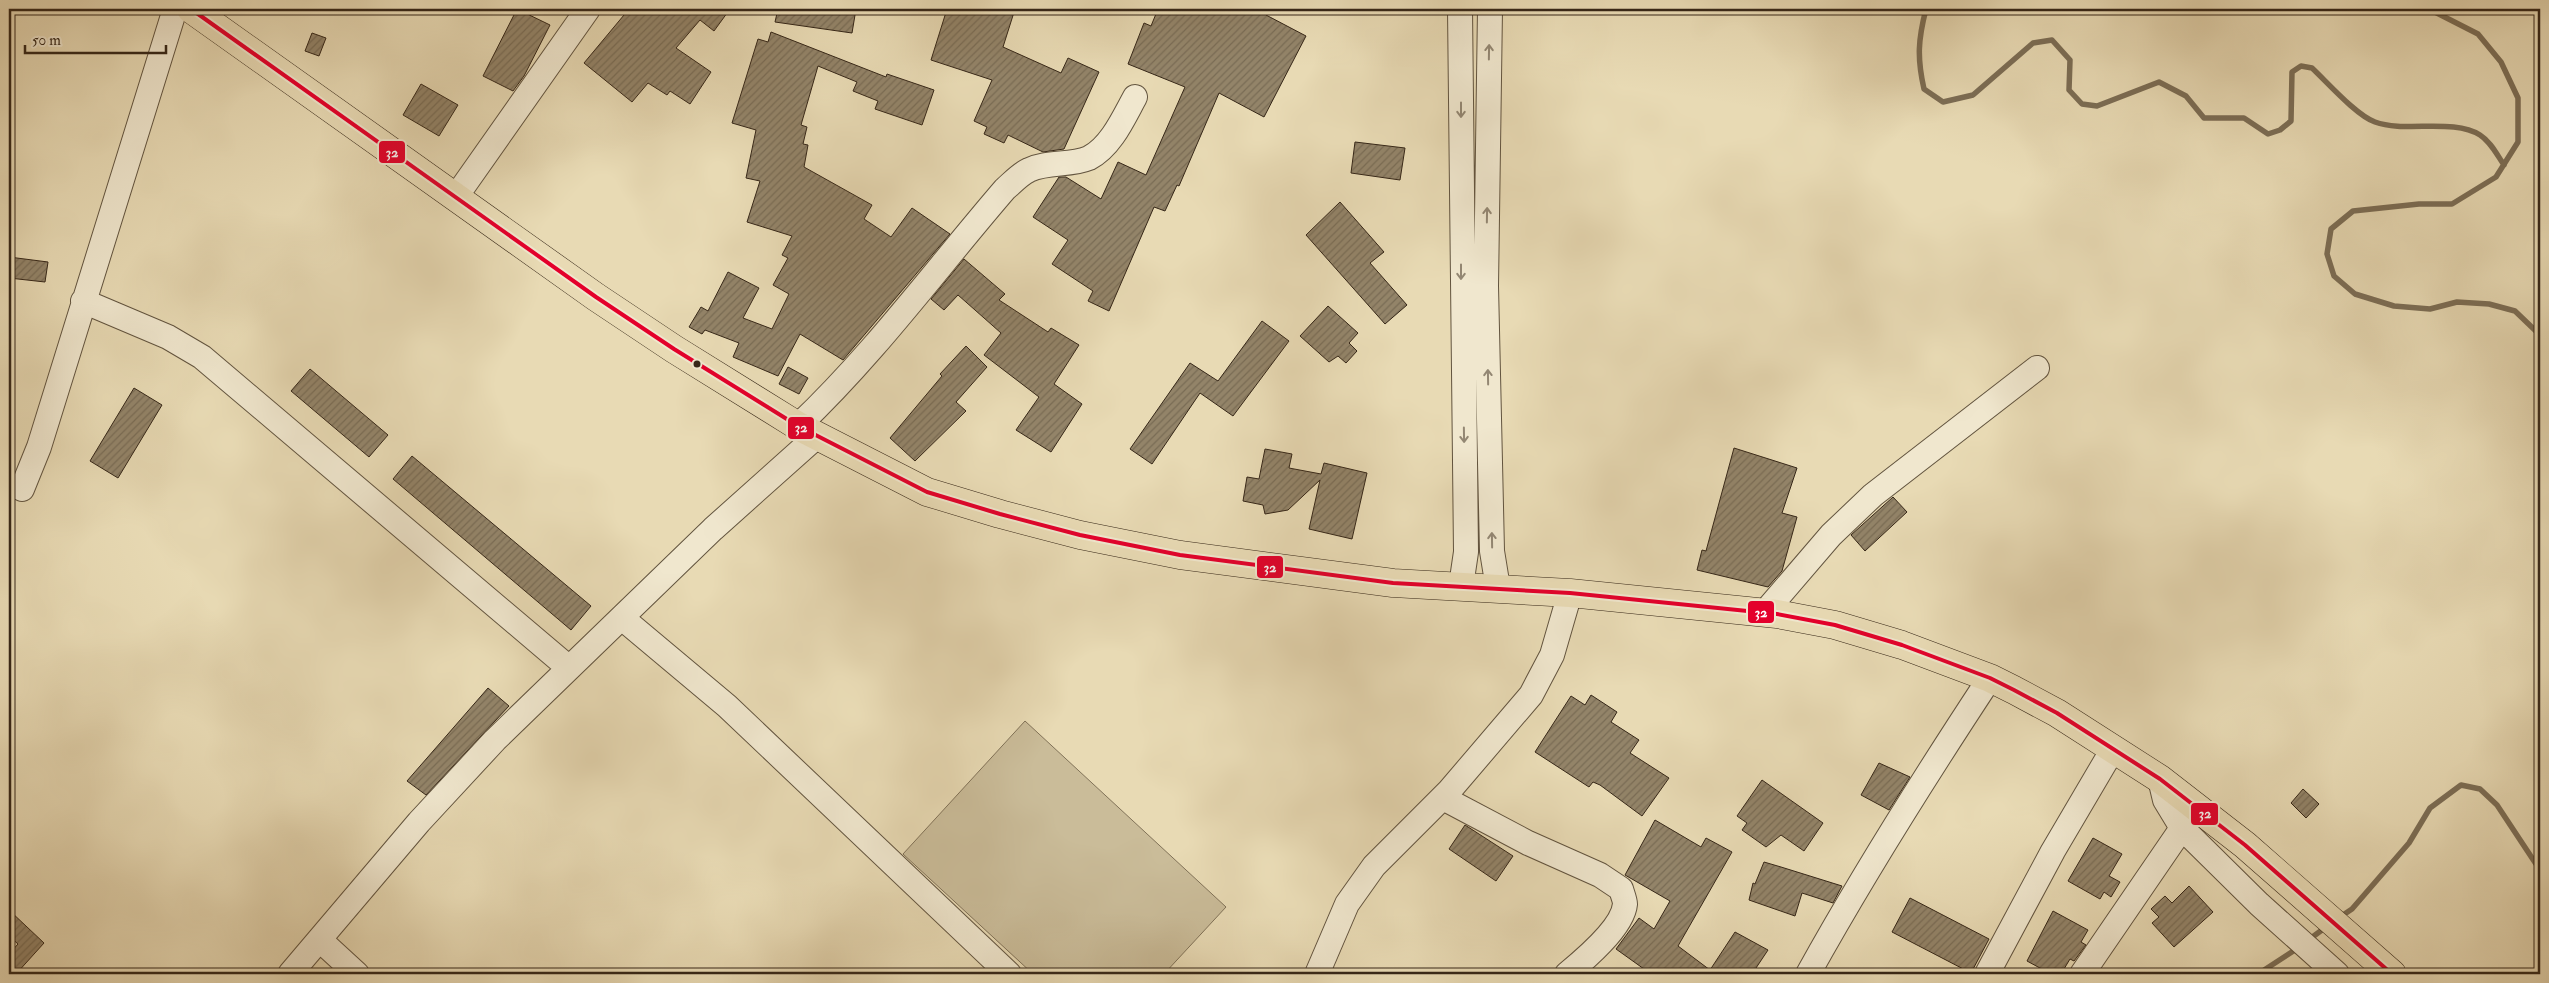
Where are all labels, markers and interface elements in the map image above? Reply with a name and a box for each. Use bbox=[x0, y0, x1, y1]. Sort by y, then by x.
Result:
scale bar bbox=[25, 22, 166, 54]
text: 50 m bbox=[32, 31, 61, 50]
one-way arrow bbox=[1484, 45, 1494, 61]
one-way arrow bbox=[1456, 102, 1466, 118]
line badge: 32 bbox=[378, 140, 406, 164]
text: 32 bbox=[386, 144, 398, 161]
one-way arrow bbox=[1482, 207, 1492, 224]
one-way arrow bbox=[1456, 264, 1466, 280]
unlabelled marker bbox=[692, 359, 702, 369]
one-way arrow bbox=[1483, 370, 1493, 386]
line badge: 32 bbox=[787, 416, 815, 440]
text: 32 bbox=[795, 419, 807, 436]
one-way arrow bbox=[1459, 426, 1469, 443]
one-way arrow bbox=[1487, 532, 1497, 548]
line badge: 32 bbox=[1256, 555, 1284, 579]
text: 32 bbox=[1264, 559, 1276, 576]
line badge: 32 bbox=[1747, 600, 1775, 624]
text: 32 bbox=[1755, 604, 1767, 621]
line badge: 32 bbox=[2190, 802, 2219, 826]
text: 32 bbox=[2199, 805, 2211, 822]

